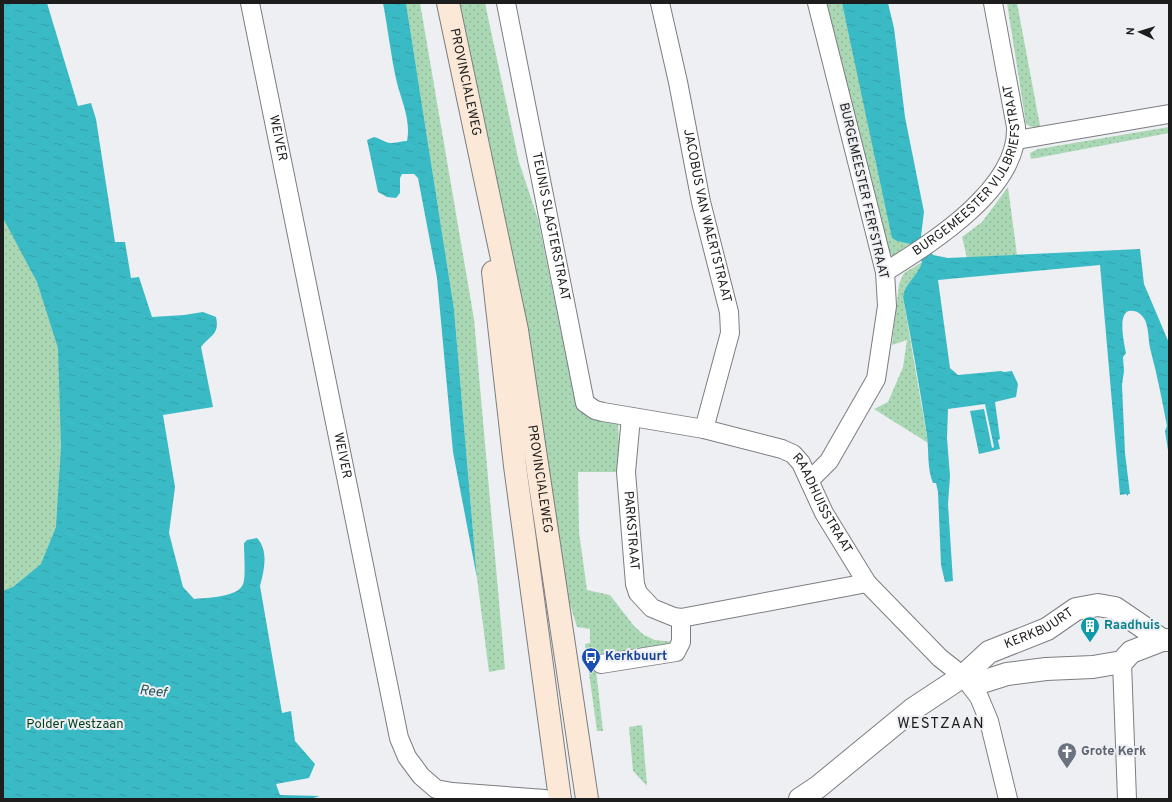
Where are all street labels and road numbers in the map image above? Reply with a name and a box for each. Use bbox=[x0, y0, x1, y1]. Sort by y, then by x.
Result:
street label: PROVINCIALEWEG bbox=[446, 27, 484, 137]
street label: BURGEMEESTER VIJLBRIEFSTRAAT bbox=[910, 83, 1024, 260]
street label: BURGEMEESTER FERFSTRAAT bbox=[835, 101, 891, 281]
street label: WEIVER bbox=[265, 114, 290, 163]
street label: JACOBUS VAN WAERTSTRAAT bbox=[679, 128, 734, 305]
street label: TEUNIS SLAGTERSTRAAT bbox=[528, 151, 573, 302]
street label: PROVINCIALEWEG bbox=[523, 424, 555, 534]
street label: WEIVER bbox=[329, 431, 354, 480]
street label: RAADHUISSTRAAT bbox=[788, 450, 855, 557]
street label: PARKSTRAAT bbox=[620, 490, 642, 571]
street label: KERKBUURT bbox=[1002, 605, 1077, 653]

